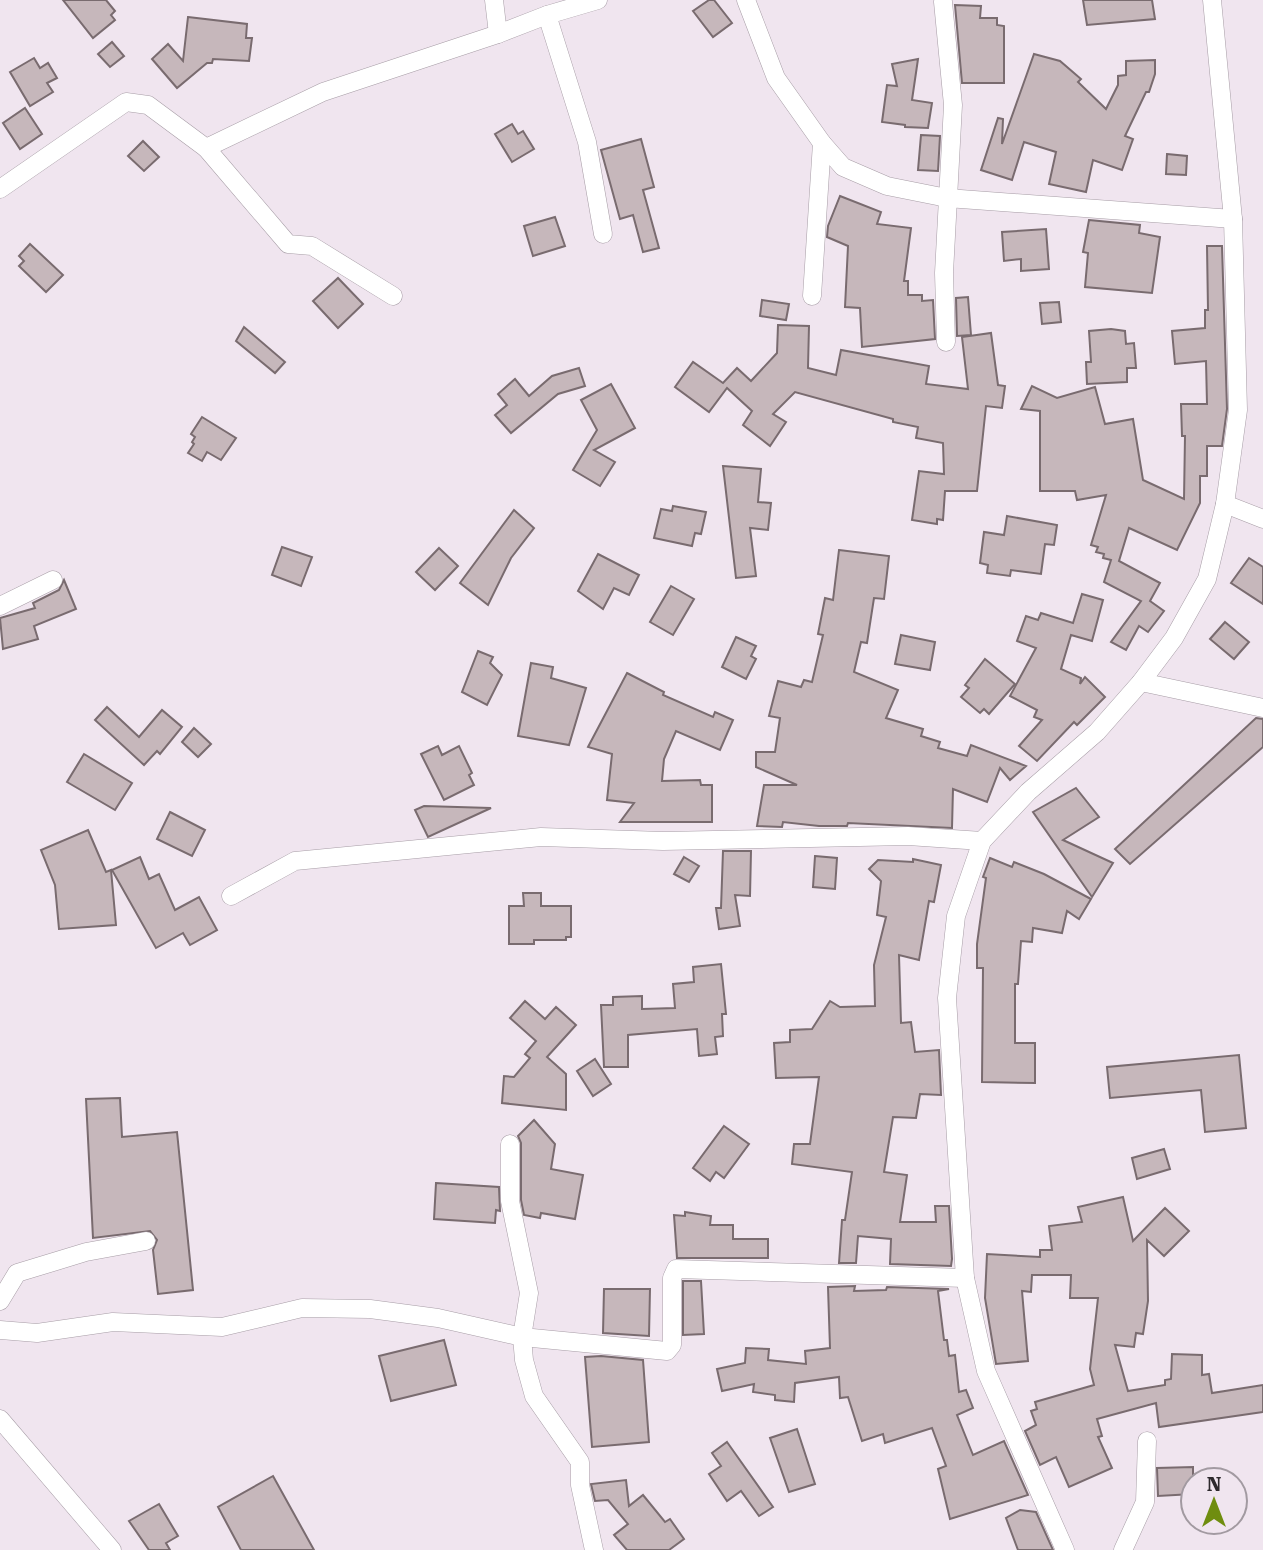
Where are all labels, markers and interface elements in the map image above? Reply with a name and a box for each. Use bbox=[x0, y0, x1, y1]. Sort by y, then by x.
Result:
north arrow bbox=[1179, 1466, 1249, 1536]
text: N bbox=[1207, 1473, 1222, 1496]

